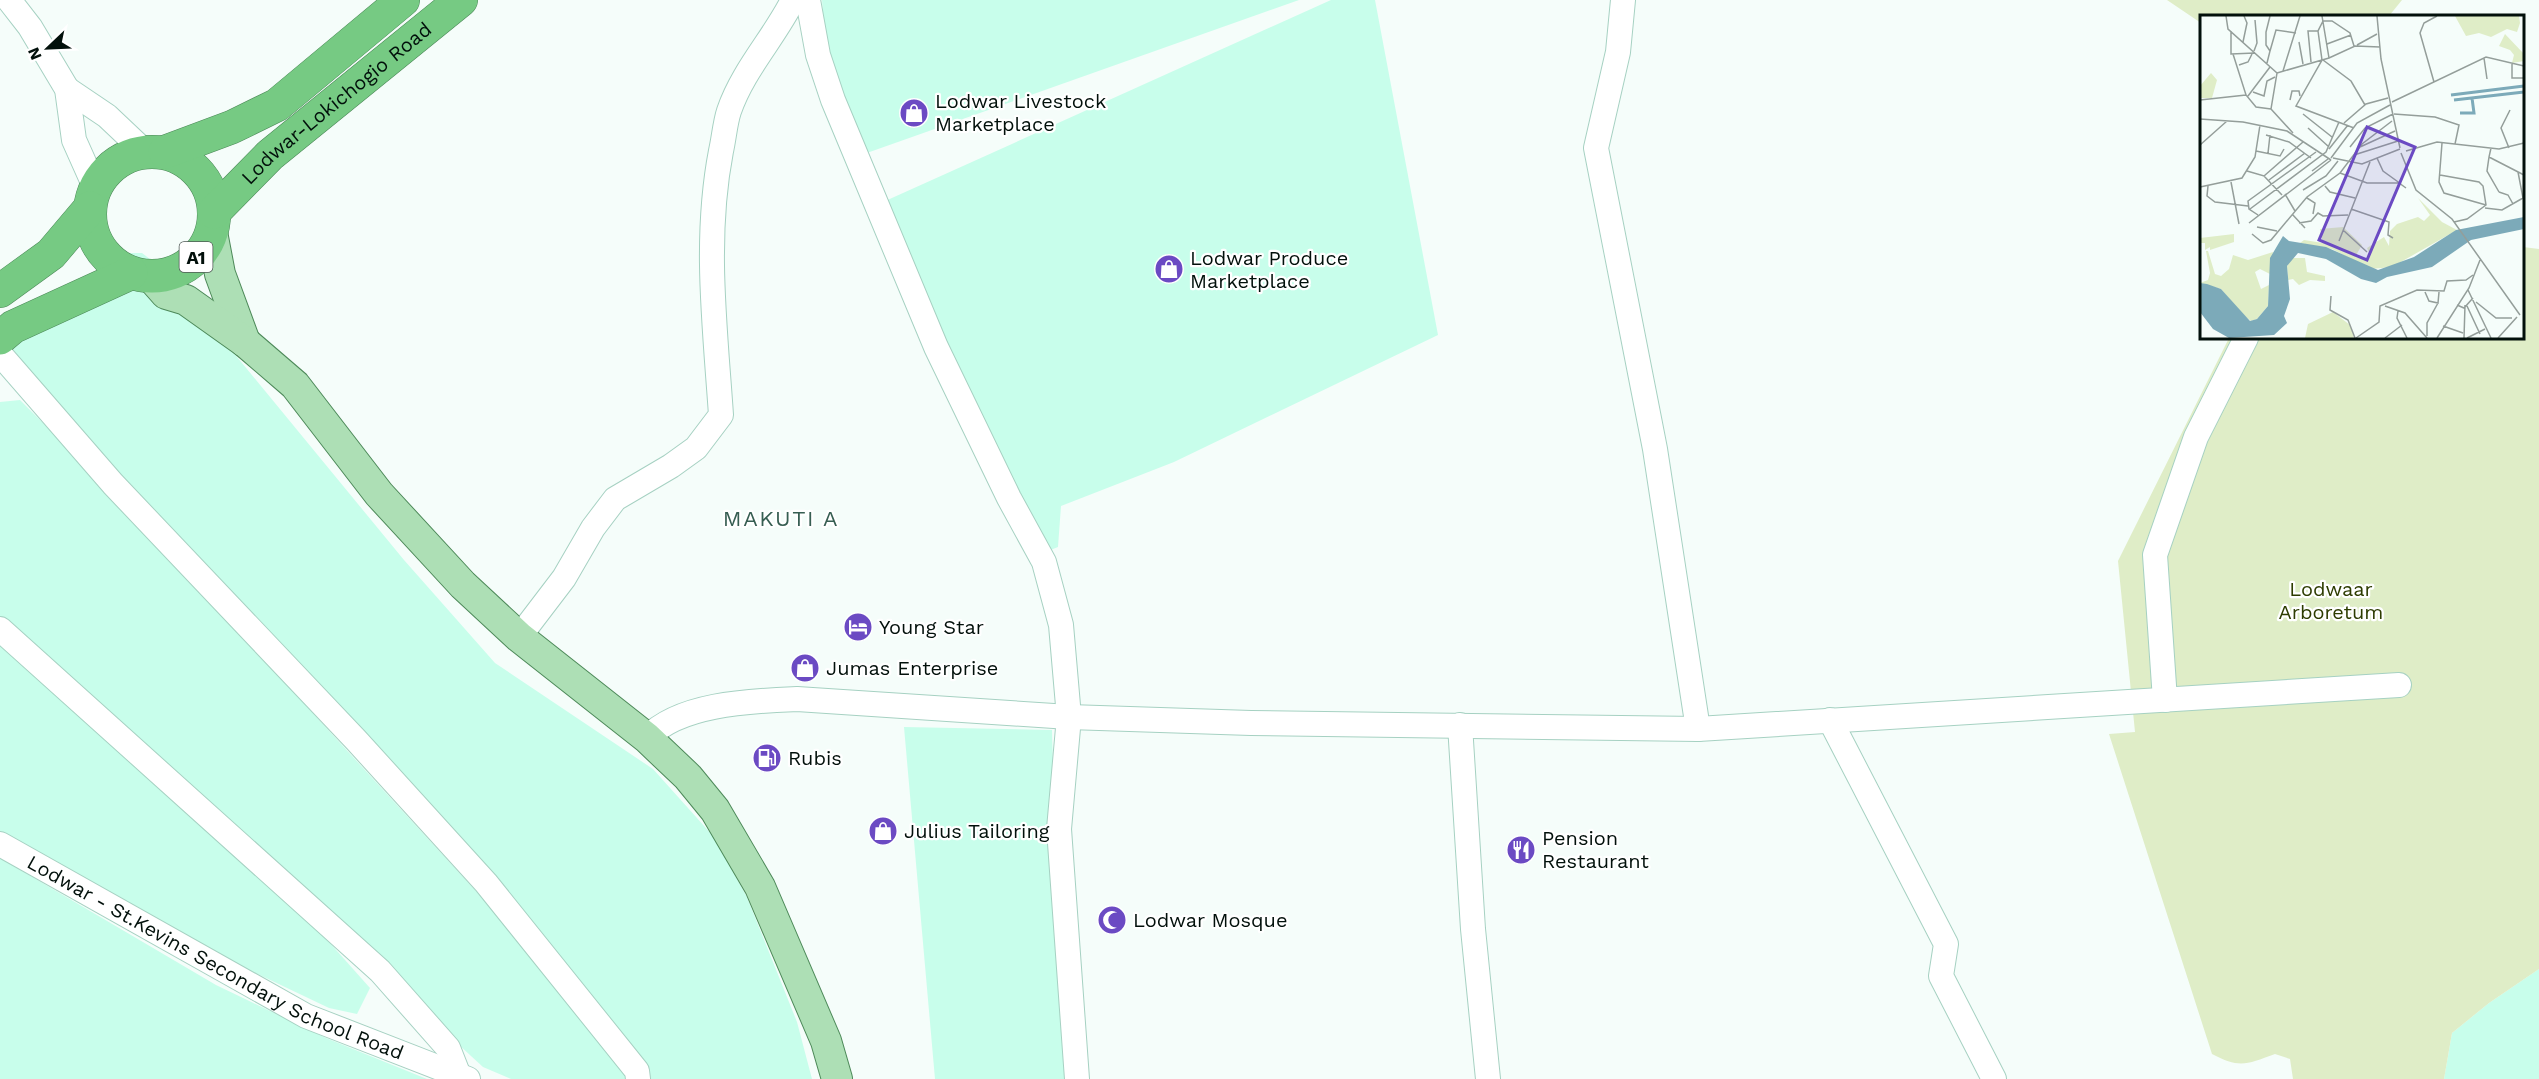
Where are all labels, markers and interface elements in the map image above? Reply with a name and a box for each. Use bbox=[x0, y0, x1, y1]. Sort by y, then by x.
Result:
inset map bbox=[2200, 15, 2524, 339]
street label: Lodwar-Lokichogio Road bbox=[236, 17, 436, 189]
north arrow bbox=[18, 18, 78, 78]
text: N bbox=[24, 44, 46, 63]
place label: Lodwar Livestock Marketplace bbox=[935, 89, 1106, 136]
shop icon: Lodwar Livestock Marketplace bbox=[898, 97, 930, 129]
road number: A1 bbox=[180, 242, 212, 272]
place label: Lodwar Produce Marketplace bbox=[1190, 246, 1348, 293]
shop icon: Lodwar Produce Marketplace bbox=[1153, 253, 1185, 285]
district label: MAKUTI A bbox=[723, 506, 839, 531]
park label: Lodwaar Arboretum bbox=[2279, 577, 2383, 624]
hotel icon: Young Star bbox=[842, 611, 874, 643]
place label: Young Star bbox=[879, 615, 984, 639]
shop icon: Jumas Enterprise bbox=[789, 652, 821, 684]
place label: Jumas Enterprise bbox=[826, 656, 998, 680]
fuel station icon: Rubis bbox=[751, 742, 783, 774]
place label: Rubis bbox=[788, 746, 842, 770]
shop icon: Julius Tailoring bbox=[867, 815, 899, 847]
place label: Julius Tailoring bbox=[904, 819, 1050, 843]
place label: Pension Restaurant bbox=[1542, 826, 1650, 873]
restaurant icon: Pension Restaurant bbox=[1505, 834, 1537, 866]
street label: Lodwar - St.Kevins Secondary School Road bbox=[23, 850, 407, 1065]
mosque icon: Lodwar Mosque bbox=[1096, 904, 1128, 936]
place label: Lodwar Mosque bbox=[1133, 908, 1287, 932]

